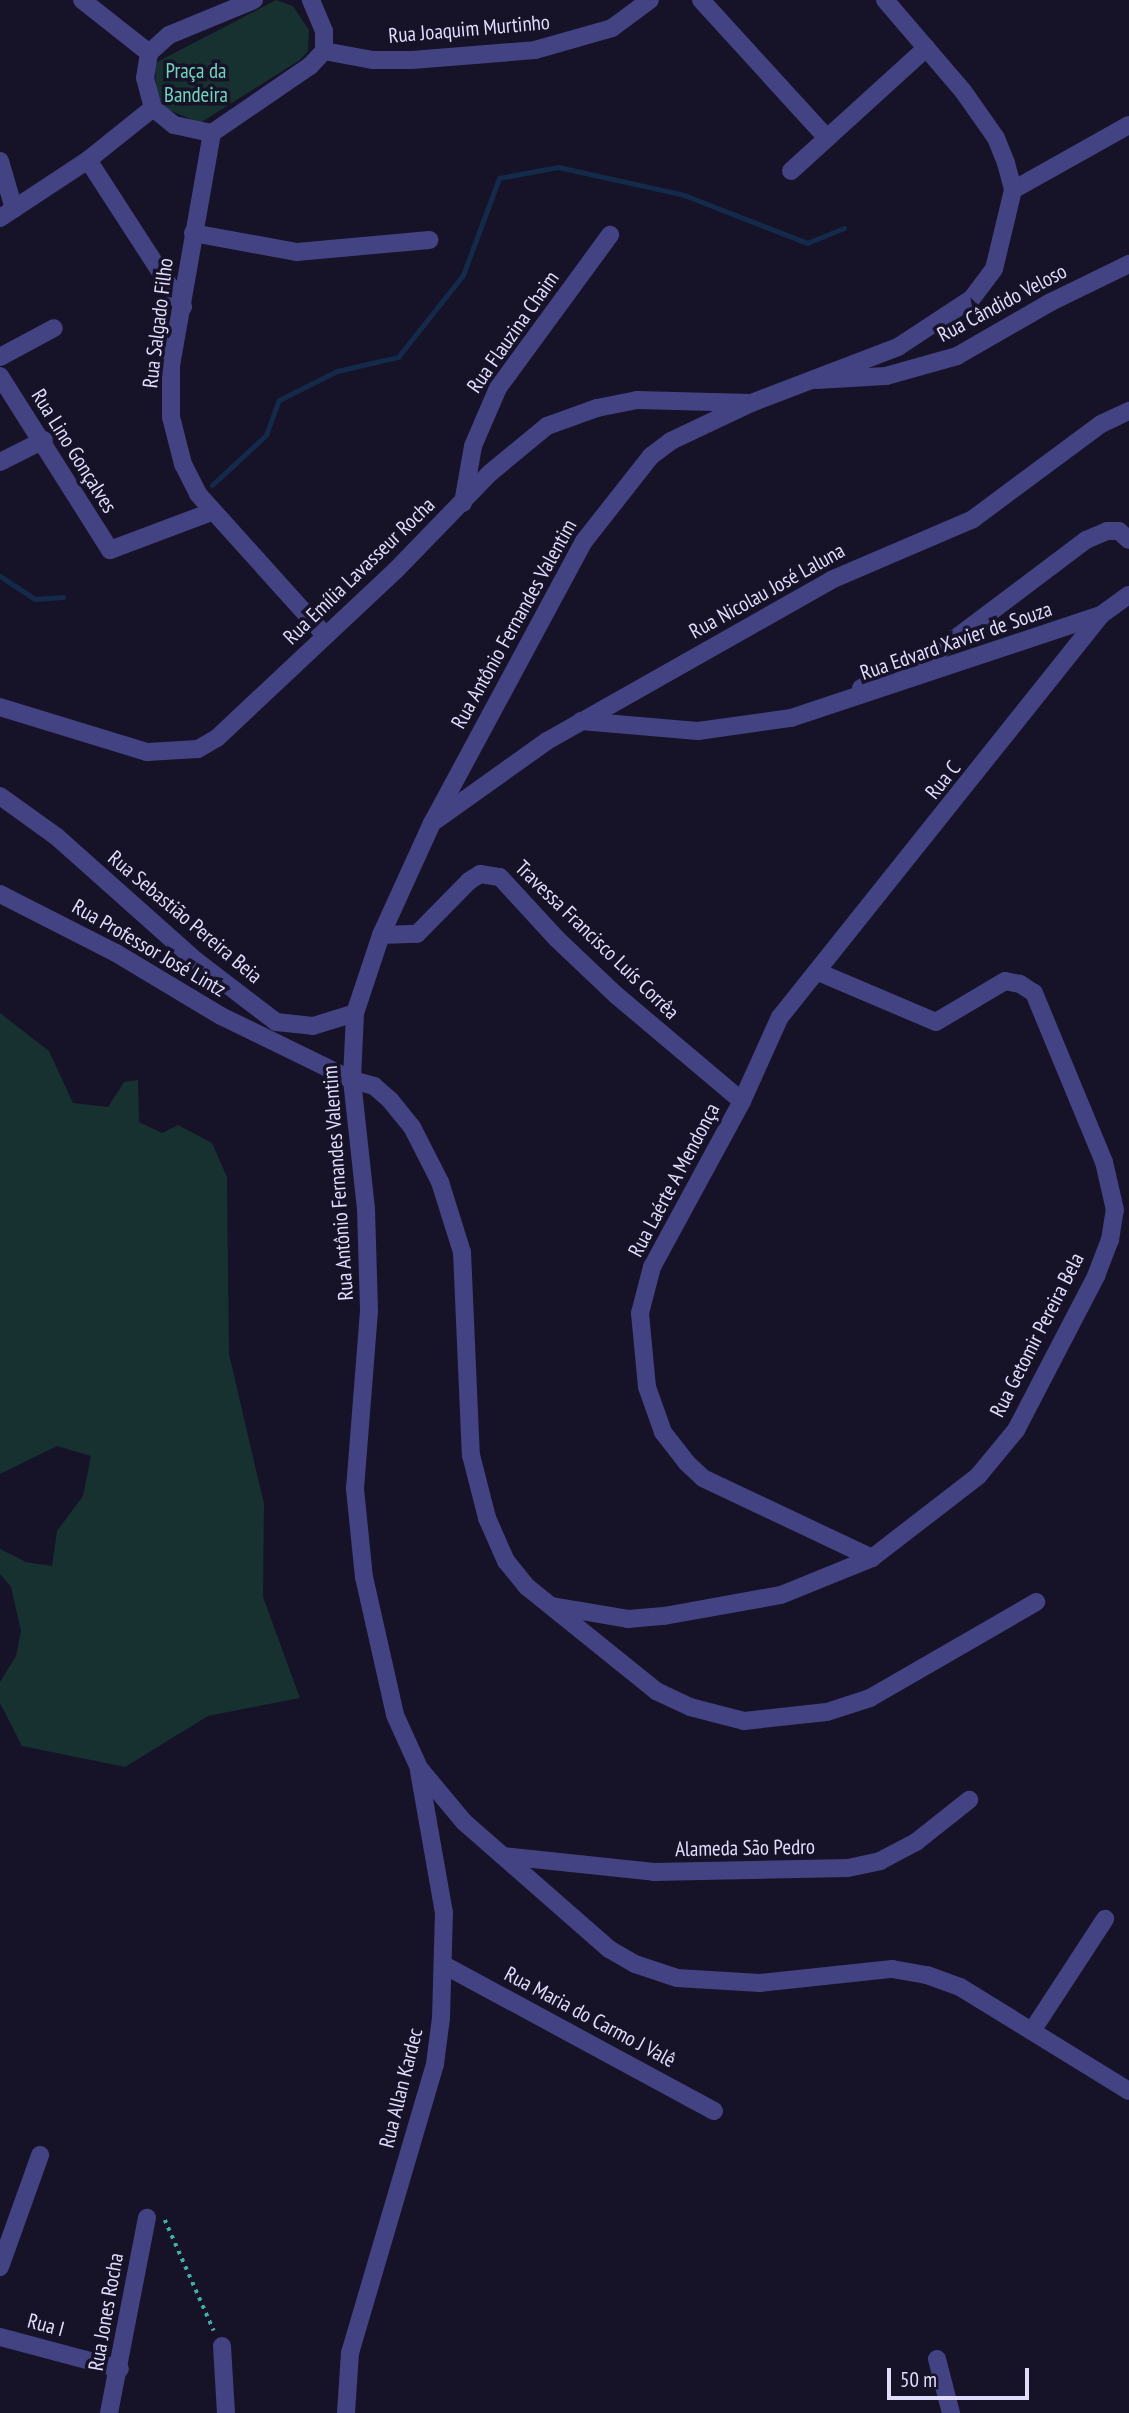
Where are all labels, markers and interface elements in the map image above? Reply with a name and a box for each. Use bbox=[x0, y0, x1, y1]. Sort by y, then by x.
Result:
street label: Rua Joaquim Murtinho bbox=[387, 9, 551, 49]
park label: Praça da Bandeira bbox=[164, 58, 228, 108]
street label: Rua Salgado Filho bbox=[138, 257, 178, 389]
street label: Rua Cândido Veloso bbox=[933, 258, 1071, 348]
street label: Rua Flauzina Chaim bbox=[462, 266, 564, 398]
street label: Rua Lino Gonçalves bbox=[26, 384, 122, 518]
street label: Rua Emília Lavasseur Rocha bbox=[278, 492, 440, 650]
street label: Rua Antônio Fernandes Valentim bbox=[446, 514, 582, 734]
street label: Rua Nicolau José Laluna bbox=[685, 538, 849, 644]
street label: Rua Edvard Xavier de Souza bbox=[857, 596, 1055, 686]
street label: Rua C bbox=[920, 756, 966, 804]
street label: Rua Sebastião Pereira Beia bbox=[103, 845, 267, 989]
street label: Travessa Francisco Luís Corrêa bbox=[510, 855, 684, 1025]
street label: Rua Professor José Lintz bbox=[68, 894, 230, 1002]
street label: Rua Antônio Fernandes Valentim bbox=[317, 1064, 359, 1302]
street label: Rua Laérte A Mendonça bbox=[623, 1098, 725, 1262]
street label: Rua Getomir Pereira Bela bbox=[985, 1249, 1089, 1421]
street label: Alameda São Pedro bbox=[675, 1834, 815, 1862]
street label: Rua Maria do Carmo J Valê bbox=[500, 1961, 680, 2073]
street label: Rua Allan Kardec bbox=[374, 2025, 428, 2151]
street label: Rua Jones Rocha bbox=[83, 2251, 129, 2373]
street label: Rua I bbox=[25, 2308, 67, 2342]
scale bar bbox=[891, 2354, 1033, 2398]
text: 50 m bbox=[900, 2366, 937, 2393]

